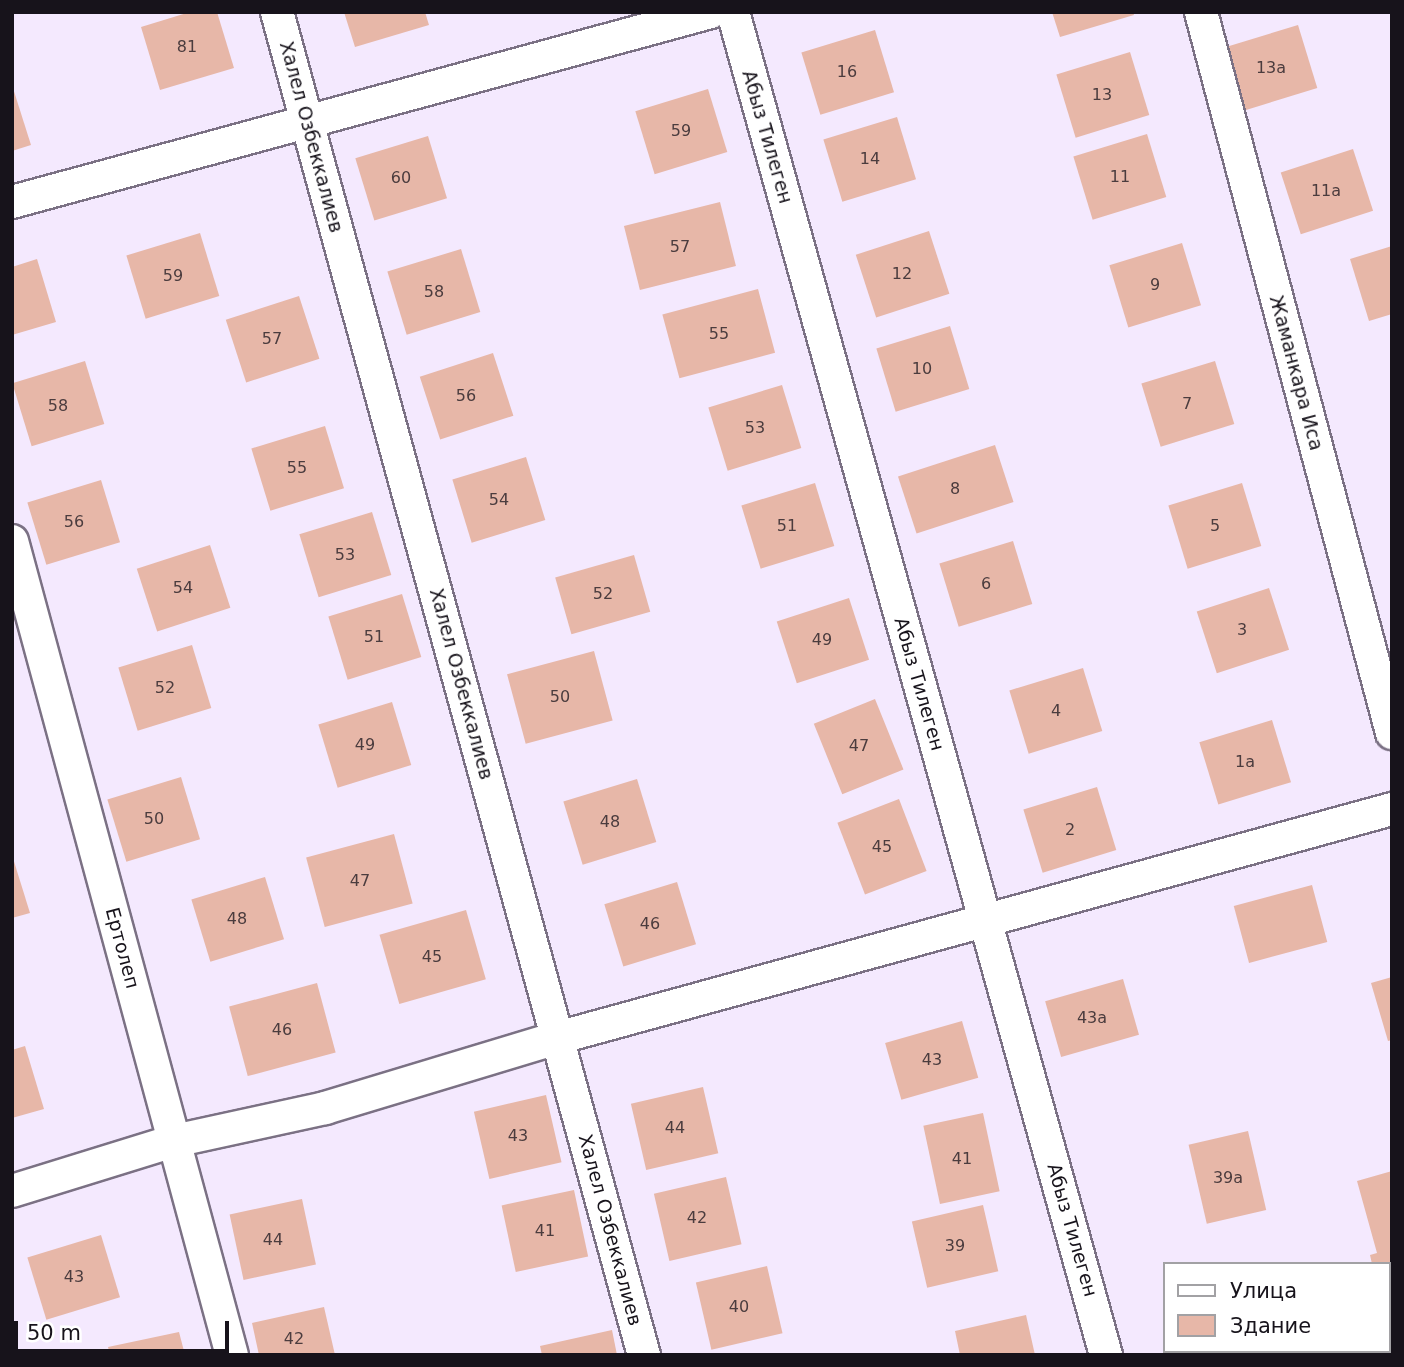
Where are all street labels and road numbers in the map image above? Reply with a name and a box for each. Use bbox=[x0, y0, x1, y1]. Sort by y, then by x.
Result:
street label: Халел Озбеккалиев bbox=[274, 39, 348, 235]
street label: Абыз Тилеген bbox=[737, 68, 797, 206]
street label: Жаманкара Иса bbox=[1264, 293, 1328, 453]
street label: Халел Озбеккалиев bbox=[424, 586, 498, 782]
street label: Абыз Тилеген bbox=[889, 615, 949, 753]
street label: Ертолеп bbox=[100, 905, 144, 991]
street label: Халел Озбеккалиев bbox=[573, 1132, 647, 1328]
street label: Абыз Тилеген bbox=[1042, 1161, 1102, 1299]

